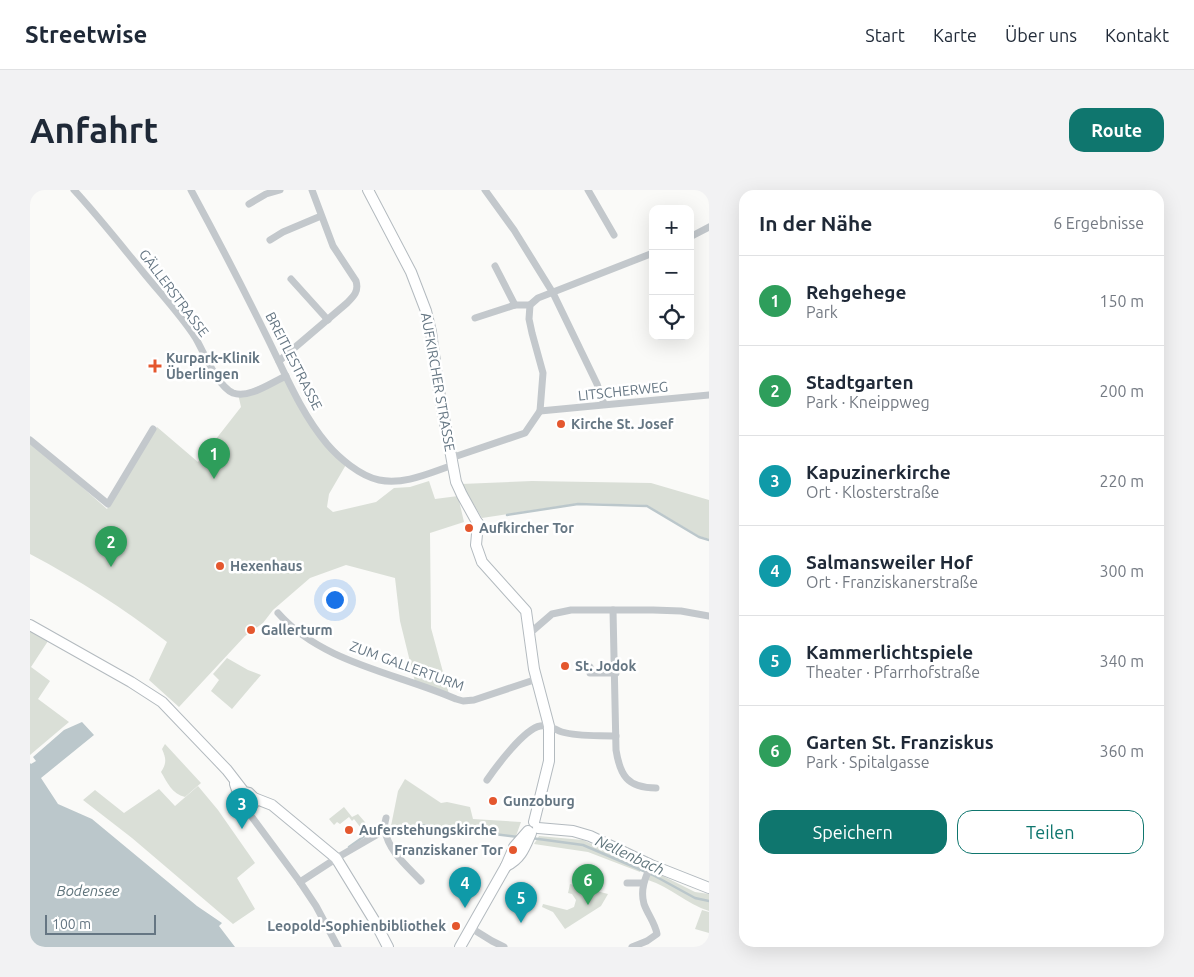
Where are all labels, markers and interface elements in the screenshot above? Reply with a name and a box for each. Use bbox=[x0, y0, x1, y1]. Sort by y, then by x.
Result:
text: Streetwise bbox=[25, 21, 147, 48]
text: Start bbox=[865, 25, 905, 45]
text: Karte bbox=[933, 25, 977, 45]
text: Über uns bbox=[1005, 25, 1077, 45]
text: Kontakt bbox=[1105, 25, 1169, 45]
button: Route bbox=[1069, 108, 1164, 152]
text: Anfahrt bbox=[30, 110, 158, 150]
map controls bbox=[649, 205, 694, 340]
button: + bbox=[649, 205, 694, 250]
text: In der Nähe bbox=[759, 211, 872, 235]
text: 6 Ergebnisse bbox=[1053, 214, 1144, 232]
street label: GÄLLERSTRASSE bbox=[136, 246, 212, 340]
button: − bbox=[649, 250, 694, 295]
text: Rehgehege bbox=[806, 281, 906, 303]
text: 1 bbox=[770, 292, 780, 310]
text: 150 m bbox=[1099, 292, 1144, 310]
button: locate bbox=[649, 295, 694, 340]
text: Park bbox=[806, 303, 838, 321]
street label: BREITLESTRASSE bbox=[262, 309, 326, 413]
street label: AUFKIRCHER STRASSE bbox=[418, 311, 458, 453]
place label: Kurpark-Klinik Überlingen bbox=[166, 350, 260, 382]
marker: Kurpark-Klinik Überlingen bbox=[148, 359, 162, 373]
text: Stadtgarten bbox=[806, 371, 914, 393]
street label: LITSCHERWEG bbox=[577, 378, 669, 404]
text: 2 bbox=[770, 382, 780, 400]
text: 200 m bbox=[1099, 382, 1144, 400]
text: Park · Kneippweg bbox=[806, 393, 930, 411]
place label: Kirche St. Josef bbox=[571, 416, 674, 432]
marker: Kirche St. Josef bbox=[555, 418, 567, 430]
pin: 1 bbox=[198, 438, 230, 479]
text: Kapuzinerkirche bbox=[806, 461, 951, 483]
text: 3 bbox=[770, 472, 780, 490]
text: 220 m bbox=[1099, 472, 1144, 490]
text: Ort · Klosterstraße bbox=[806, 483, 939, 501]
place label: Aufkircher Tor bbox=[479, 520, 574, 536]
marker: Aufkircher Tor bbox=[463, 522, 475, 534]
pin: 2 bbox=[95, 526, 127, 567]
text: Salmansweiler Hof bbox=[806, 551, 973, 573]
place label: Hexenhaus bbox=[230, 558, 303, 574]
marker: Hexenhaus bbox=[214, 560, 226, 572]
text: 4 bbox=[770, 562, 780, 580]
text: 300 m bbox=[1099, 562, 1144, 580]
text: Ort · Franziskanerstraße bbox=[806, 573, 978, 591]
your location bbox=[322, 587, 348, 613]
place label: Gallerturm bbox=[261, 622, 333, 638]
marker: Gallerturm bbox=[245, 624, 257, 636]
street label: ZUM GALLERTURM bbox=[348, 638, 466, 694]
text: Kammerlichtspiele bbox=[806, 641, 973, 663]
text: 5 bbox=[770, 652, 780, 670]
text: 340 m bbox=[1099, 652, 1144, 670]
place label: St. Jodok bbox=[575, 658, 636, 674]
marker: St. Jodok bbox=[559, 660, 571, 672]
text: Theater · Pfarrhofstraße bbox=[806, 663, 980, 681]
text: Garten St. Franziskus bbox=[806, 731, 994, 753]
text: 6 bbox=[770, 742, 780, 760]
text: 360 m bbox=[1099, 742, 1144, 760]
text: Park · Spitalgasse bbox=[806, 753, 930, 771]
pin: 3 bbox=[226, 788, 258, 829]
place label: Gunzoburg bbox=[503, 793, 575, 809]
marker: Gunzoburg bbox=[487, 795, 499, 807]
button: Speichern bbox=[759, 810, 947, 854]
button: Teilen bbox=[957, 810, 1144, 854]
place label: Auferstehungskirche bbox=[359, 822, 497, 838]
marker: Auferstehungskirche bbox=[343, 824, 355, 836]
water label: Nellenbach bbox=[593, 832, 667, 878]
place label: Franziskaner Tor bbox=[394, 842, 503, 858]
marker: Franziskaner Tor bbox=[507, 844, 519, 856]
pin: 6 bbox=[572, 864, 604, 905]
pin: 4 bbox=[449, 867, 481, 908]
water label: Bodensee bbox=[56, 882, 120, 899]
pin: 5 bbox=[505, 882, 537, 923]
scale bar bbox=[45, 912, 156, 935]
text: 100 m bbox=[52, 916, 91, 932]
place label: Leopold-Sophienbibliothek bbox=[267, 918, 446, 934]
marker: Leopold-Sophienbibliothek bbox=[450, 920, 462, 932]

